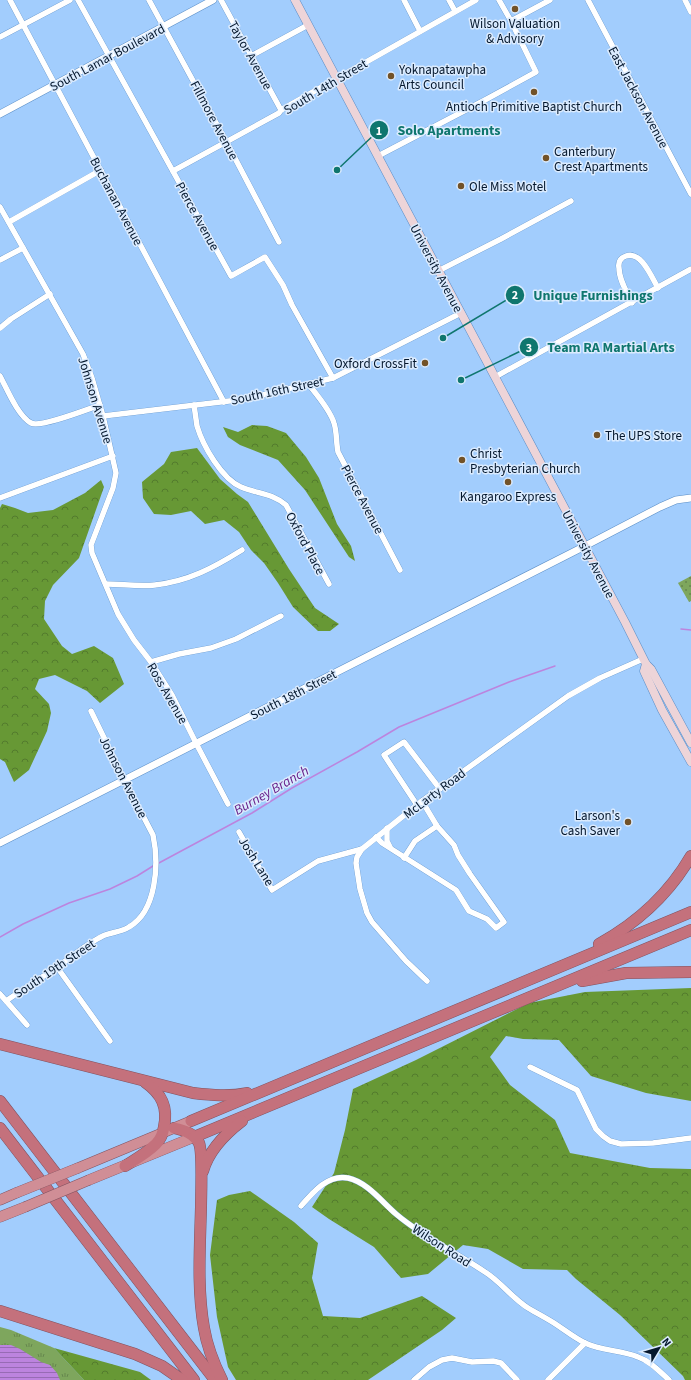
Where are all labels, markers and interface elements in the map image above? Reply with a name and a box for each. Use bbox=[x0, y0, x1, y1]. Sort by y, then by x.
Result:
marker: Wilson Valuation & Advisory bbox=[510, 4, 520, 14]
place label: Wilson Valuation & Advisory bbox=[470, 15, 560, 48]
street label: Taylor Avenue bbox=[224, 18, 276, 93]
street label: South Lamar Boulevard bbox=[47, 20, 168, 96]
street label: East Jackson Avenue bbox=[604, 43, 673, 152]
street label: South 14th Street bbox=[280, 54, 371, 119]
place label: Yoknapatawpha Arts Council bbox=[398, 61, 486, 94]
marker: Yoknapatawpha Arts Council bbox=[386, 71, 396, 81]
street label: Fillmore Avenue bbox=[186, 78, 243, 163]
marker: Antioch Primitive Baptist Church bbox=[529, 87, 539, 97]
place label: Antioch Primitive Baptist Church bbox=[446, 98, 622, 116]
callout: Solo Apartments bbox=[369, 117, 508, 143]
text: Solo Apartments bbox=[397, 121, 501, 141]
text: 1 bbox=[376, 123, 382, 140]
place label: Canterbury Crest Apartments bbox=[554, 143, 649, 176]
marker: Canterbury Crest Apartments bbox=[541, 153, 551, 163]
street label: Buchanan Avenue bbox=[85, 154, 147, 249]
place label: Ole Miss Motel bbox=[469, 178, 546, 196]
street label: Pierce Avenue bbox=[171, 179, 223, 254]
marker: Ole Miss Motel bbox=[456, 181, 466, 191]
street label: University Avenue bbox=[405, 221, 467, 316]
callout: Unique Furnishings bbox=[505, 282, 661, 308]
text: Unique Furnishings bbox=[533, 286, 653, 306]
text: 2 bbox=[512, 287, 518, 304]
callout: Team RA Martial Arts bbox=[519, 334, 682, 360]
text: Team RA Martial Arts bbox=[547, 338, 675, 358]
text: 3 bbox=[526, 340, 532, 357]
street label: Johnson Avenue bbox=[73, 355, 117, 446]
place label: Oxford CrossFit bbox=[334, 355, 418, 373]
marker: Oxford CrossFit bbox=[420, 358, 430, 368]
street label: South 16th Street bbox=[229, 372, 326, 410]
place label: The UPS Store bbox=[605, 427, 682, 445]
marker: The UPS Store bbox=[592, 430, 602, 440]
place label: Christ Presbyterian Church bbox=[470, 445, 580, 478]
marker: Christ Presbyterian Church bbox=[457, 455, 467, 465]
street label: Pierce Avenue bbox=[336, 462, 388, 537]
marker: Kangaroo Express bbox=[503, 477, 513, 487]
place label: Kangaroo Express bbox=[460, 488, 557, 506]
street label: University Avenue bbox=[557, 507, 619, 602]
street label: Oxford Place bbox=[281, 509, 329, 578]
street label: Ross Avenue bbox=[142, 660, 192, 727]
street label: South 18th Street bbox=[247, 665, 340, 724]
street label: Johnson Avenue bbox=[95, 733, 151, 822]
water label: Burney Branch bbox=[230, 761, 313, 821]
street label: McLarty Road bbox=[400, 764, 469, 823]
place label: Larson's Cash Saver bbox=[560, 807, 621, 840]
marker: Larson's Cash Saver bbox=[623, 817, 633, 827]
street label: Josh Lane bbox=[234, 834, 278, 890]
street label: South 19th Street bbox=[10, 935, 99, 1003]
street label: Wilson Road bbox=[409, 1220, 474, 1272]
north arrow bbox=[639, 1328, 679, 1368]
text: N bbox=[658, 1335, 675, 1350]

